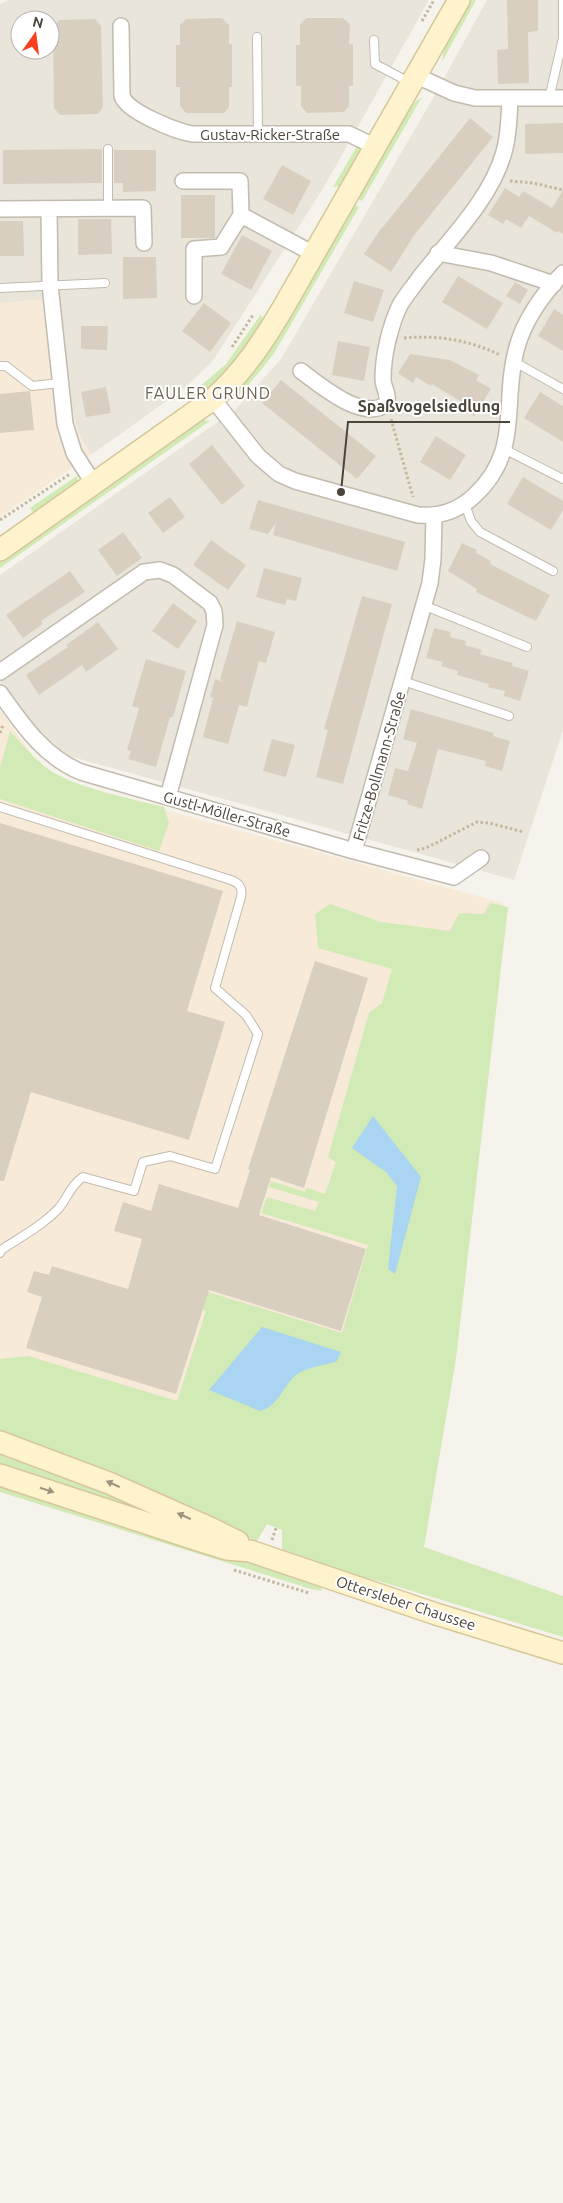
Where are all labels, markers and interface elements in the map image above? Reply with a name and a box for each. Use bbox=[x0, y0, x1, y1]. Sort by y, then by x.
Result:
north arrow bbox=[10, 10, 60, 60]
text: N bbox=[31, 13, 45, 31]
street label: Gustav-Ricker-Straße bbox=[200, 126, 340, 143]
district label: FAULER GRUND bbox=[145, 384, 271, 402]
callout: Spaßvogelsiedlung bbox=[348, 391, 510, 422]
text: Spaßvogelsiedlung bbox=[358, 397, 500, 415]
street label: Fritze-Bollmann-Straße bbox=[349, 689, 409, 843]
street label: Gustl-Möller-Straße bbox=[162, 788, 292, 840]
one-way arrow bbox=[106, 1480, 120, 1488]
one-way arrow bbox=[39, 1487, 54, 1494]
one-way arrow bbox=[177, 1512, 191, 1520]
street label: Ottersleber Chaussee bbox=[334, 1572, 478, 1634]

